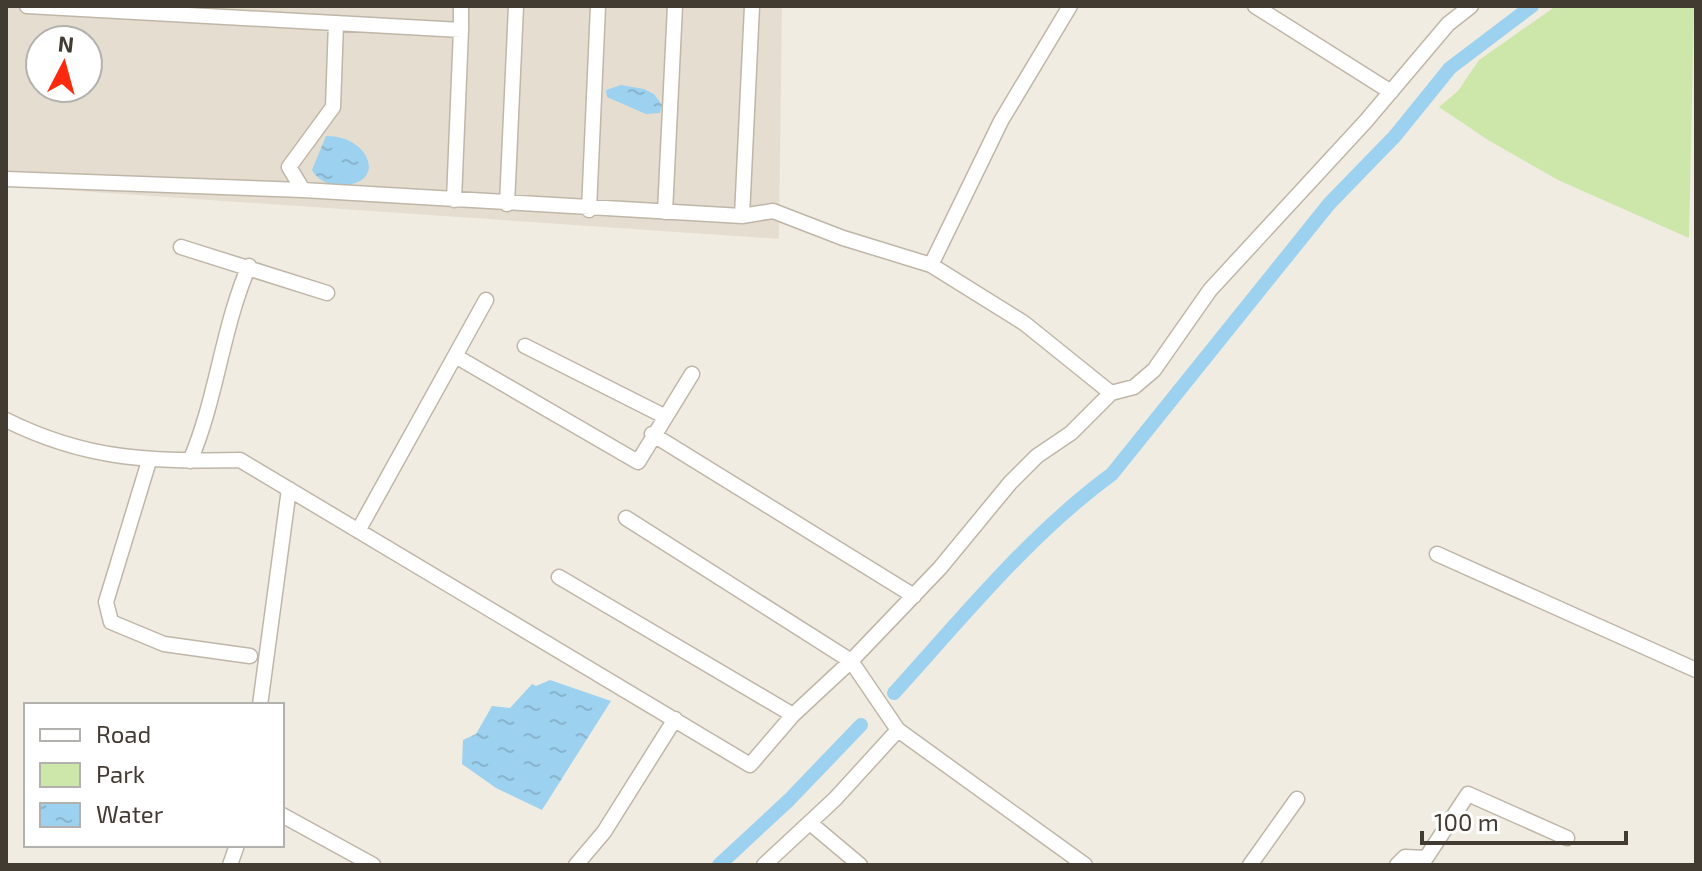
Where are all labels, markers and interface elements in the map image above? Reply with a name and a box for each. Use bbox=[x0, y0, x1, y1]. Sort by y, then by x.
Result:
north arrow bbox=[24, 24, 104, 104]
text: N bbox=[57, 29, 75, 57]
legend bbox=[24, 703, 284, 847]
text: Road bbox=[96, 719, 151, 748]
text: Park bbox=[96, 759, 145, 788]
scale bar bbox=[1422, 795, 1626, 845]
text: Water bbox=[96, 799, 164, 828]
text: 100 m bbox=[1434, 807, 1499, 836]

